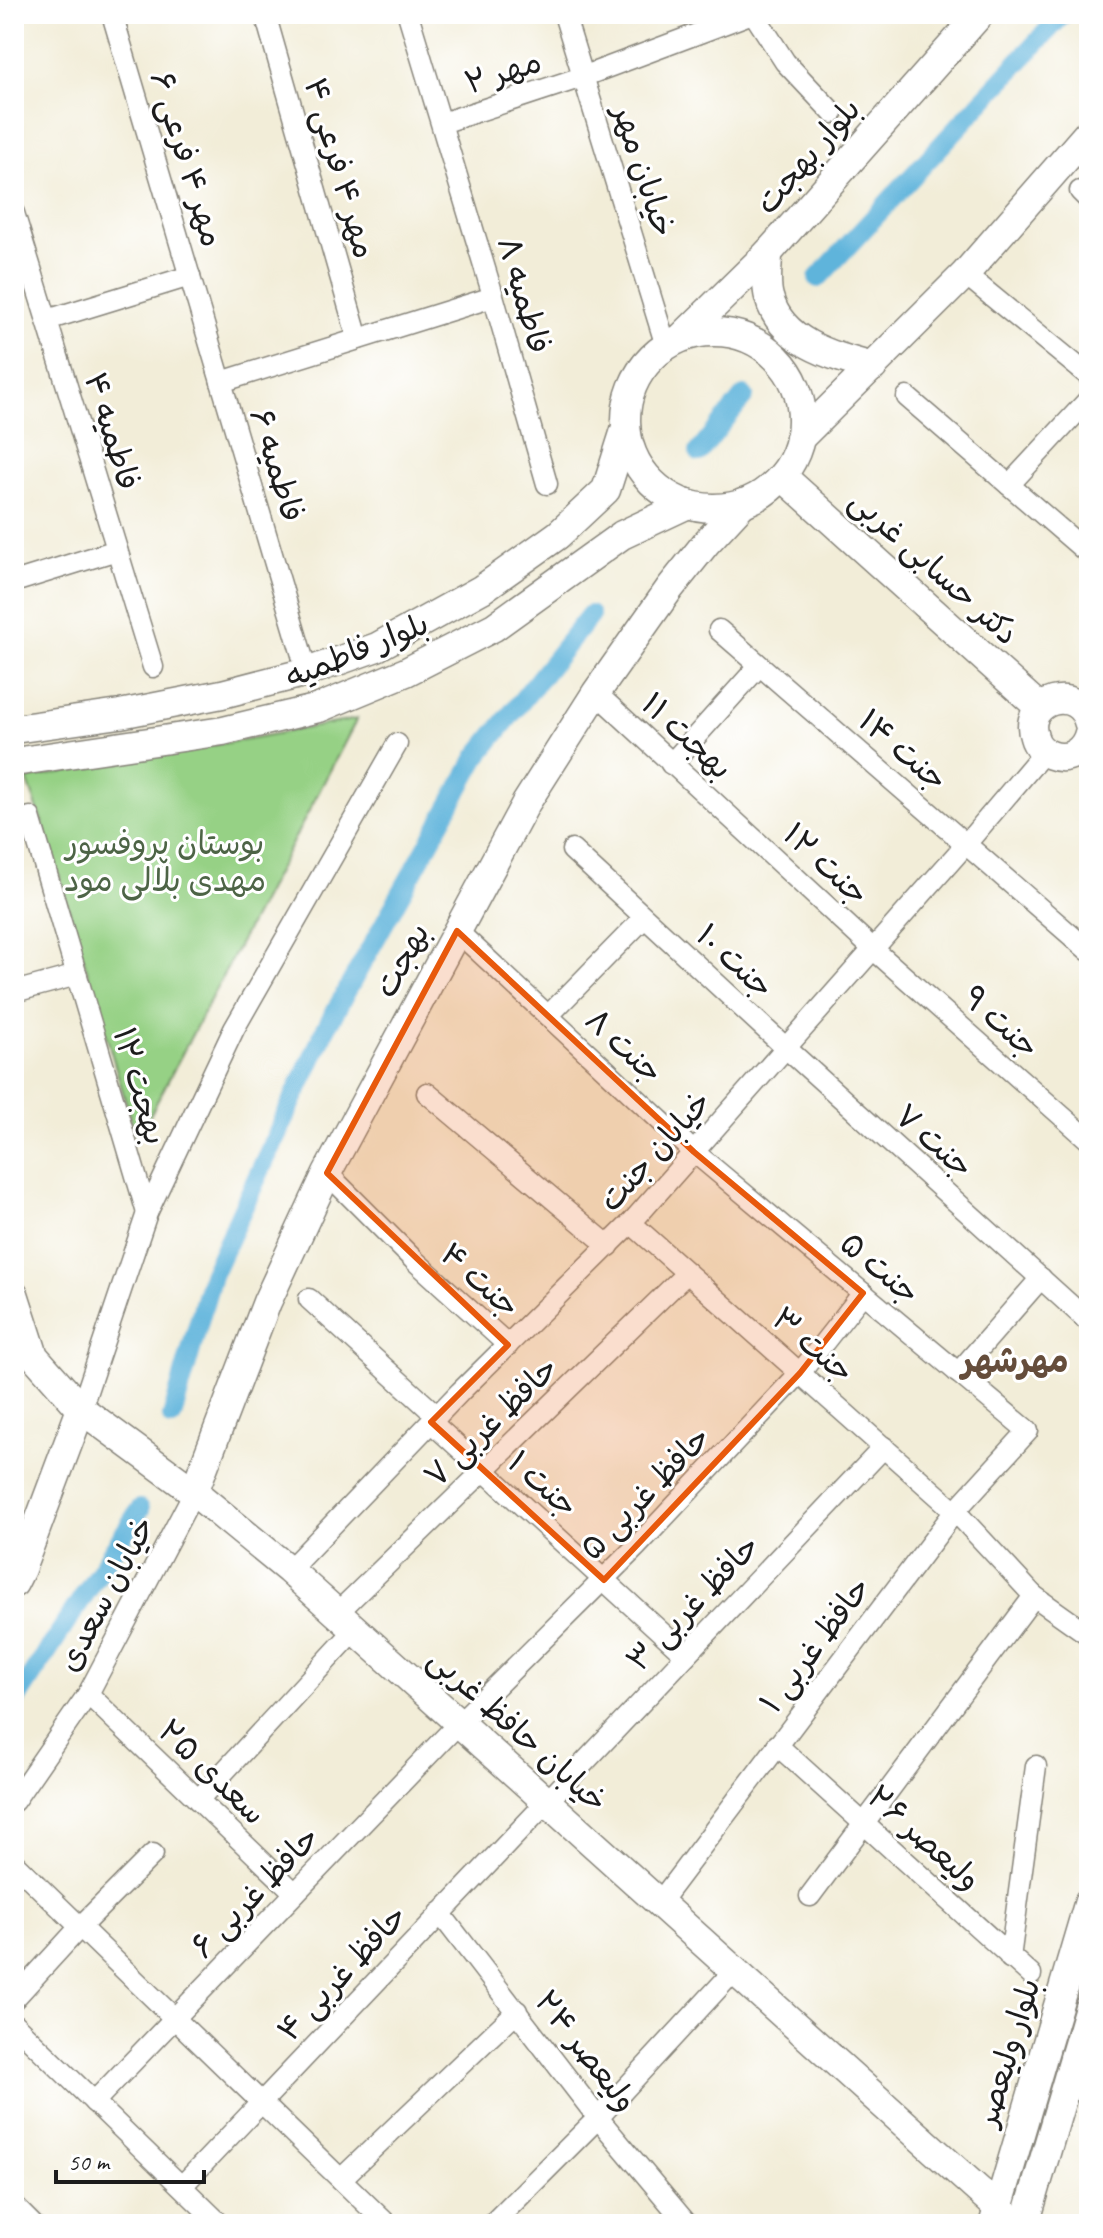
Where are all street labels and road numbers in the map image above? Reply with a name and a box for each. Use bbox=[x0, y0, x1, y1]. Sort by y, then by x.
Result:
street label: مهر ۲ bbox=[459, 40, 547, 104]
street label: مهر ۴ فرعی ۶ bbox=[141, 66, 233, 252]
street label: مهر ۴ فرعی ۴ bbox=[295, 73, 385, 263]
street label: بلوار بهجت bbox=[746, 89, 870, 223]
street label: خیابان مهر bbox=[603, 97, 684, 242]
street label: فاطمیه ۸ bbox=[488, 232, 560, 358]
street label: فاطمیه ۴ bbox=[75, 367, 149, 495]
street label: فاطمیه ۶ bbox=[240, 403, 314, 527]
street label: دکتر حسابی غربی bbox=[841, 480, 1027, 654]
street label: بلوار فاطمیه bbox=[279, 603, 435, 697]
street label: بهجت ۱۱ bbox=[633, 683, 741, 789]
street label: جنت ۱۴ bbox=[850, 700, 956, 800]
street label: جنت ۱۲ bbox=[774, 814, 878, 914]
street label: بهجت bbox=[365, 915, 439, 1005]
street label: جنت ۱۰ bbox=[688, 915, 782, 1007]
street label: جنت ۹ bbox=[954, 977, 1048, 1067]
street label: جنت ۸ bbox=[576, 1000, 672, 1092]
street label: بهجت ۱۲ bbox=[104, 1023, 176, 1149]
street label: خیابان جنت bbox=[590, 1082, 720, 1220]
street label: جنت ۷ bbox=[886, 1095, 982, 1187]
street label: جنت ۵ bbox=[832, 1223, 928, 1313]
street label: جنت ۴ bbox=[432, 1233, 528, 1327]
street label: جنت ۳ bbox=[763, 1298, 863, 1392]
street label: حافظ غربی ۷ bbox=[415, 1348, 567, 1496]
street label: حافظ غربی ۵ bbox=[571, 1417, 719, 1569]
street label: جنت ۱ bbox=[499, 1442, 587, 1526]
street label: خیابان سعدی bbox=[48, 1509, 164, 1679]
street label: حافظ غربی ۳ bbox=[618, 1526, 768, 1680]
street label: حافظ غربی ۱ bbox=[750, 1569, 880, 1721]
street label: خیابان حافظ غربی bbox=[420, 1639, 616, 1821]
street label: سعدی ۲۵ bbox=[149, 1710, 275, 1834]
street label: ولیعصر ۲۶ bbox=[859, 1776, 989, 1900]
street label: حافظ غربی ۶ bbox=[182, 1817, 328, 1967]
street label: حافظ غربی ۴ bbox=[268, 1896, 416, 2050]
street label: بلوار ولیعصر bbox=[965, 1973, 1050, 2134]
street label: ولیعصر ۲۴ bbox=[526, 1982, 646, 2120]

